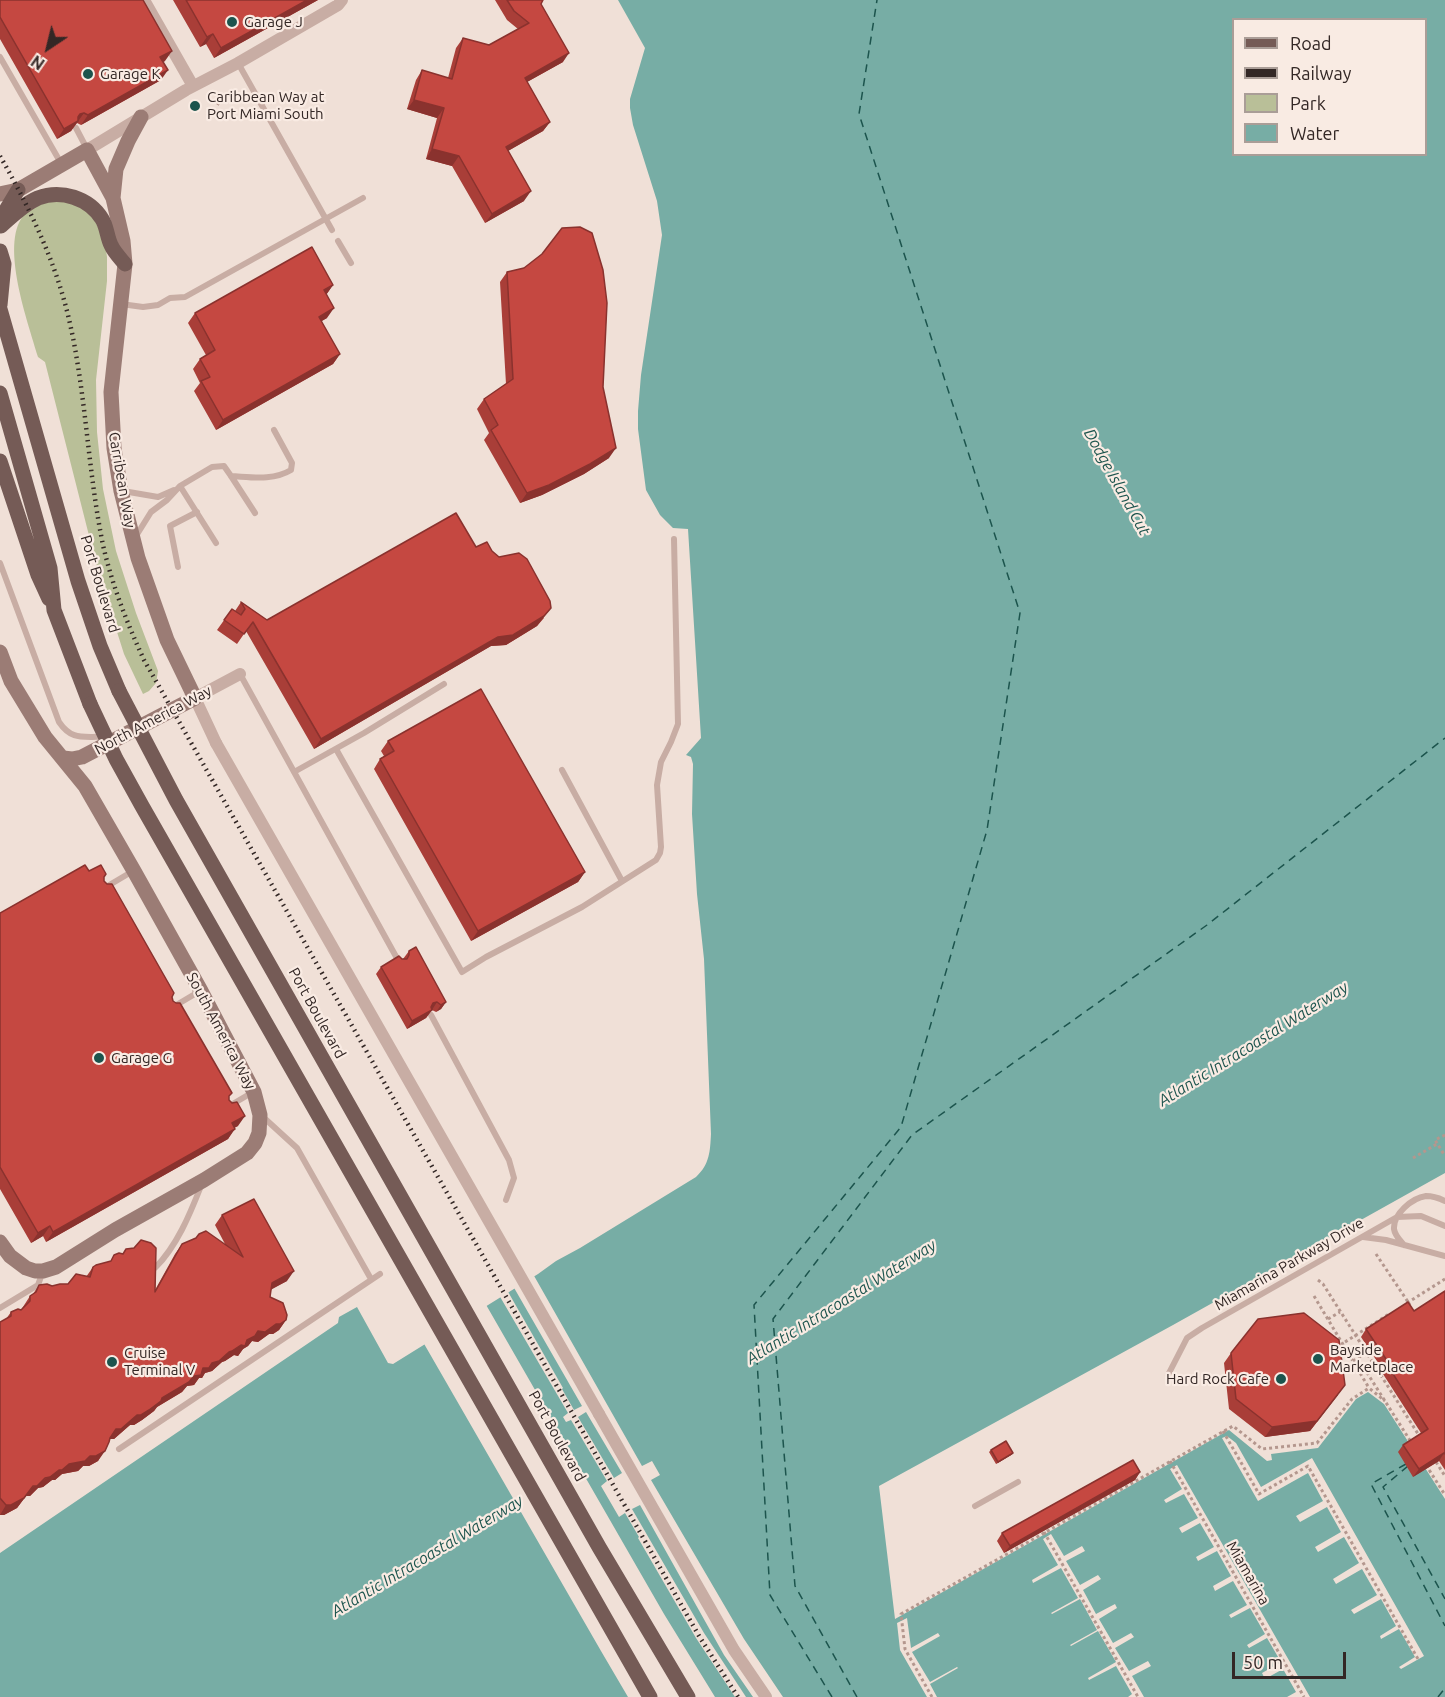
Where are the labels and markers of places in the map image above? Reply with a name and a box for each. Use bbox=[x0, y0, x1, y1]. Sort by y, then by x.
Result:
place label: Garage J bbox=[244, 13, 303, 31]
marker: Garage J bbox=[225, 15, 239, 29]
place label: Garage K bbox=[100, 65, 161, 83]
marker: Garage K bbox=[81, 67, 95, 81]
place label: Caribbean Way at Port Miami South bbox=[207, 88, 324, 123]
marker: Caribbean Way at Port Miami South bbox=[188, 99, 202, 113]
place label: Garage G bbox=[111, 1049, 172, 1067]
marker: Garage G bbox=[92, 1051, 106, 1065]
place label: Bayside Marketplace bbox=[1330, 1341, 1414, 1376]
place label: Cruise Terminal V bbox=[124, 1344, 195, 1379]
marker: Bayside Marketplace bbox=[1311, 1352, 1325, 1366]
marker: Cruise Terminal V bbox=[105, 1355, 119, 1369]
place label: Hard Rock Cafe bbox=[1166, 1370, 1269, 1388]
marker: Hard Rock Cafe bbox=[1274, 1372, 1288, 1386]

